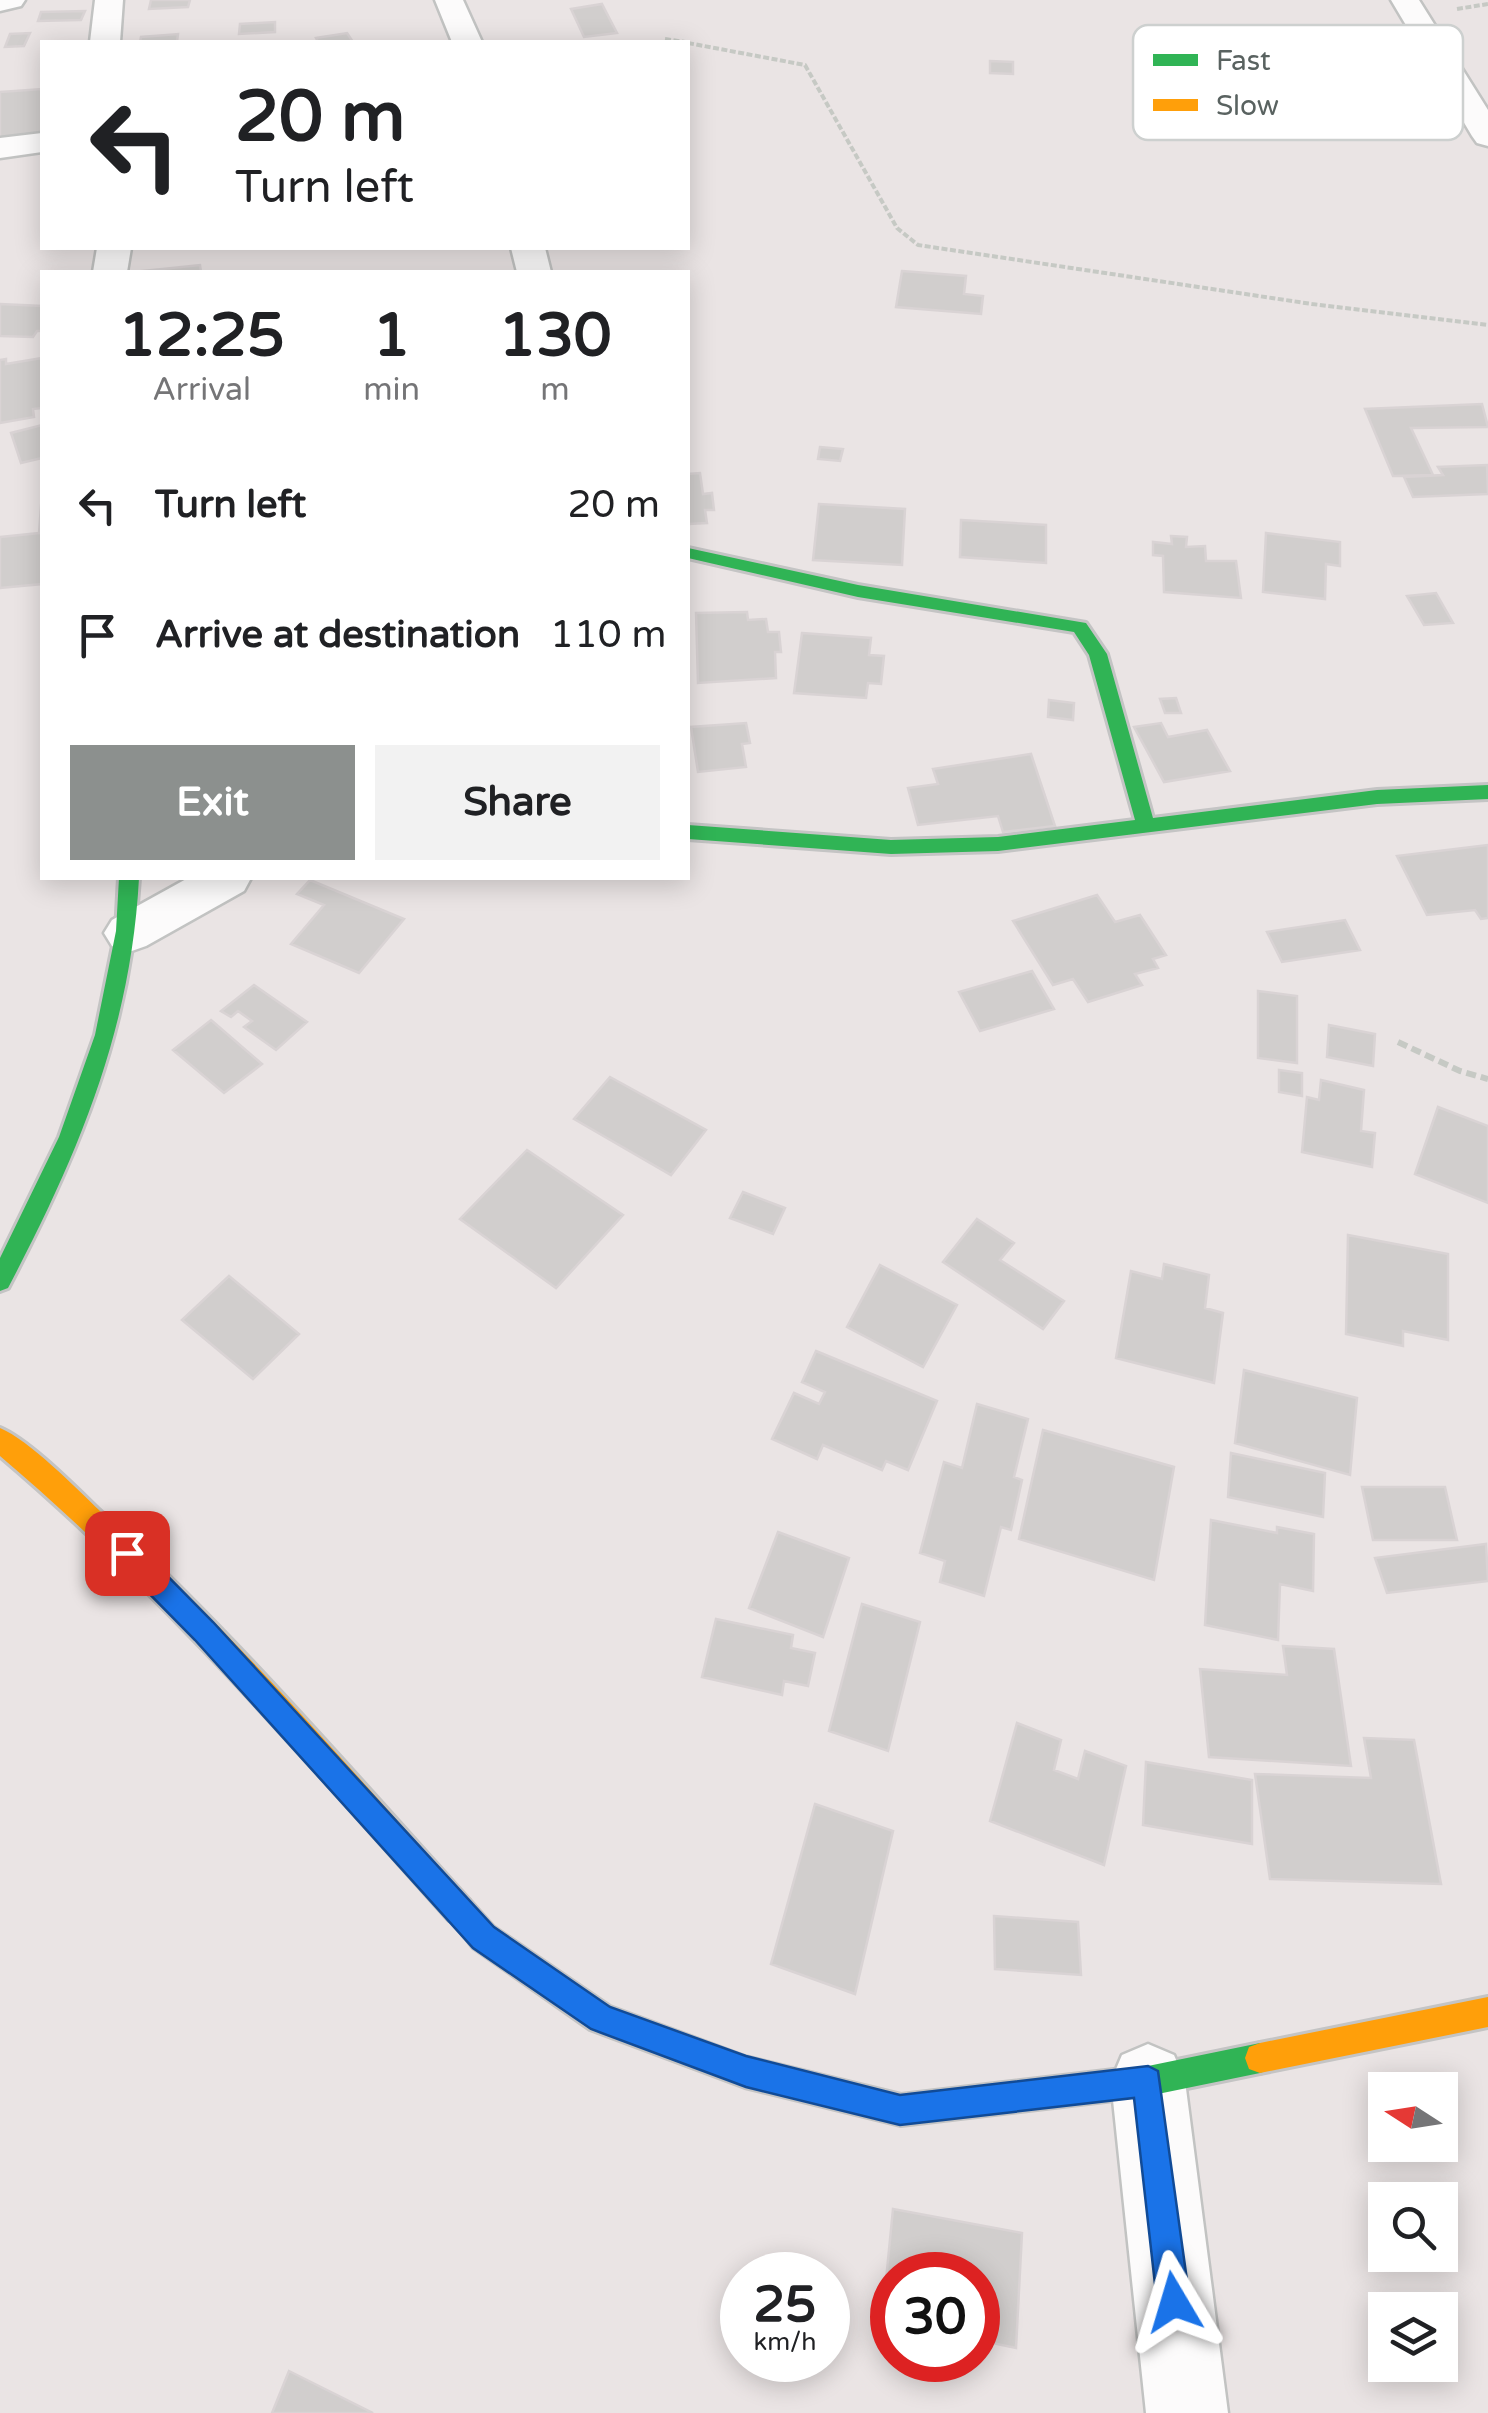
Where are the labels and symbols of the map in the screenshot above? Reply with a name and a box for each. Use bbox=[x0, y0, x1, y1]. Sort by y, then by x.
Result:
legend bbox=[1133, 25, 1463, 140]
text: Fast bbox=[1216, 44, 1271, 78]
text: Slow bbox=[1216, 89, 1279, 123]
pin bbox=[85, 1511, 170, 1596]
north arrow bbox=[1368, 2072, 1458, 2162]
position arrow bbox=[1122, 2250, 1226, 2354]
speed limit sign: 30 bbox=[870, 2252, 1000, 2382]

